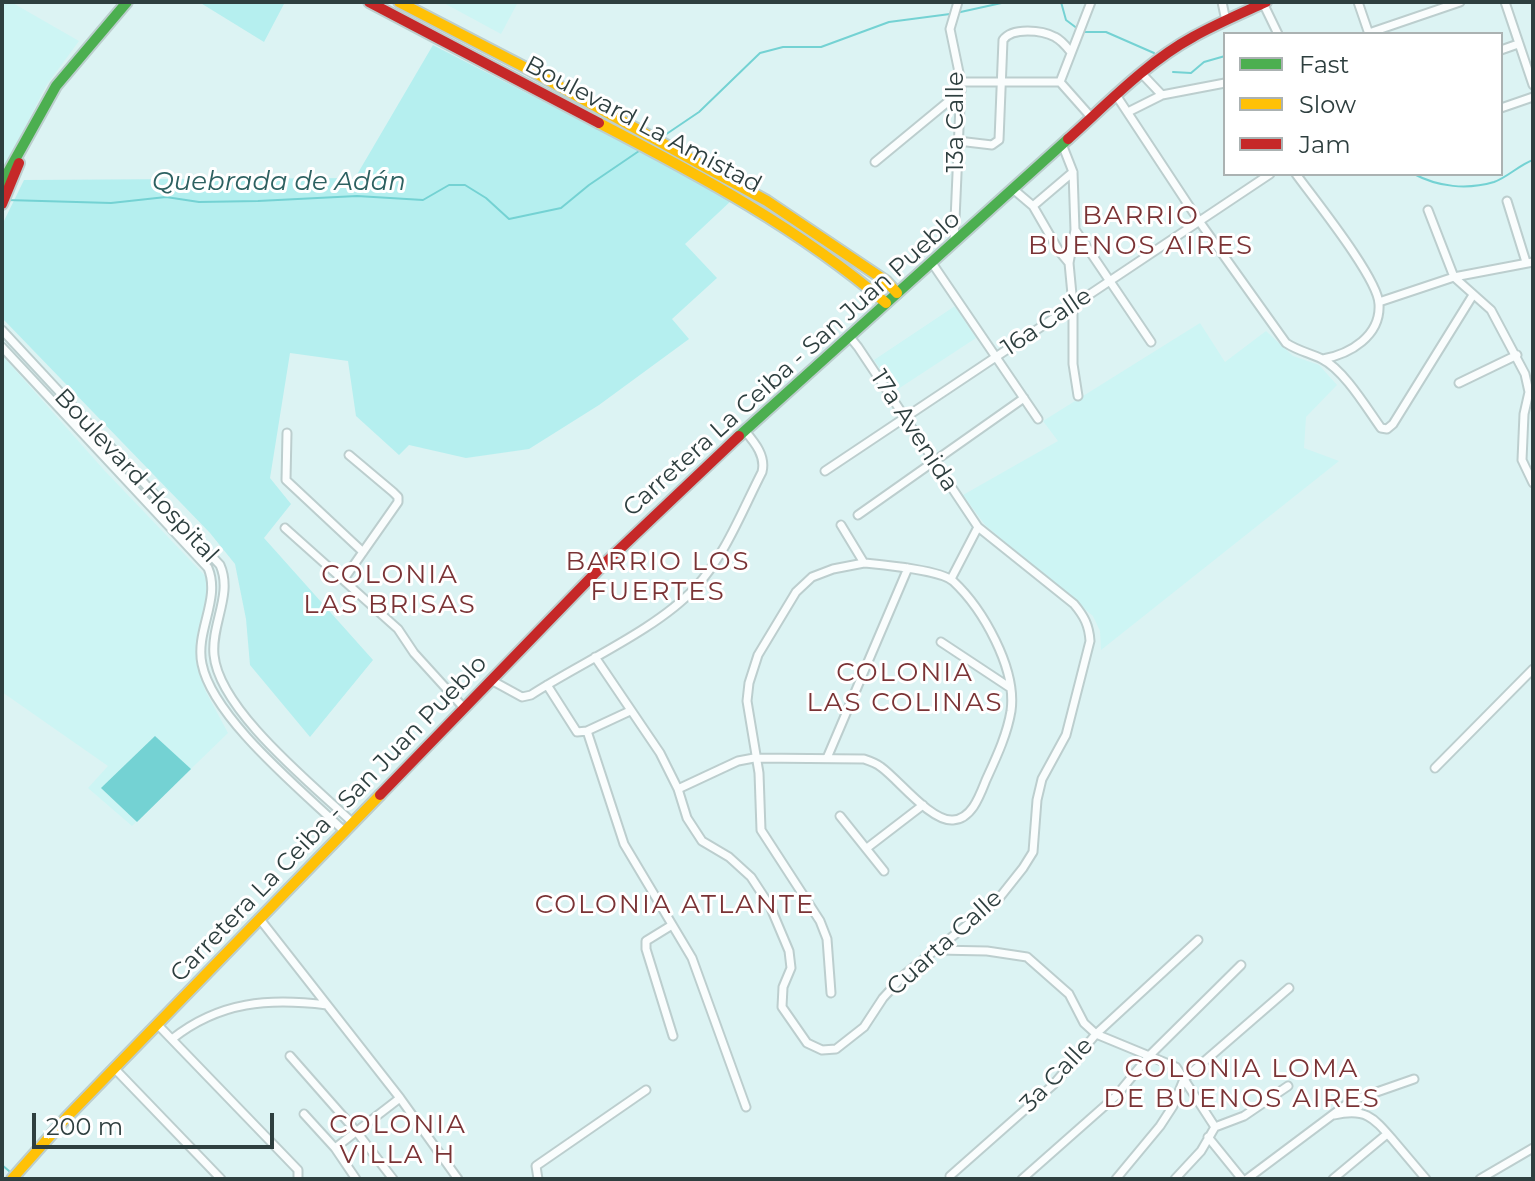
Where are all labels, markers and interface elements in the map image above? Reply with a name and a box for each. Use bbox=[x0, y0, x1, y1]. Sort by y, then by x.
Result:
legend bbox=[1223, 32, 1503, 176]
street label: Boulevard La Amistad bbox=[520, 50, 766, 200]
text: Fast bbox=[1299, 50, 1349, 79]
street label: 13a Calle bbox=[942, 71, 970, 173]
text: Slow bbox=[1299, 90, 1356, 119]
text: Jam bbox=[1299, 130, 1351, 159]
water label: Quebrada de Adán bbox=[152, 166, 406, 198]
district label: BARRIO BUENOS AIRES bbox=[1028, 200, 1254, 262]
street label: Carretera La Ceiba - San Juan Pueblo bbox=[618, 205, 966, 523]
street label: 16a Calle bbox=[997, 282, 1097, 362]
street label: 17a Avenida bbox=[864, 365, 964, 497]
street label: Boulevard Hospital bbox=[48, 383, 224, 569]
district label: BARRIO LOS FUERTES bbox=[566, 546, 750, 608]
district label: COLONIA LAS BRISAS bbox=[303, 559, 477, 620]
street label: Carretera La Ceiba - San Juan Pueblo bbox=[165, 650, 493, 988]
district label: COLONIA LAS COLINAS bbox=[806, 657, 1004, 718]
street label: Cuarta Calle bbox=[881, 884, 1009, 1002]
district label: COLONIA ATLANTE bbox=[535, 889, 815, 921]
street label: 3a Calle bbox=[1015, 1032, 1099, 1118]
district label: COLONIA LOMA DE BUENOS AIRES bbox=[1103, 1053, 1381, 1114]
scale bar bbox=[36, 1097, 278, 1147]
district label: COLONIA VILLA H bbox=[329, 1109, 467, 1170]
text: 200 m bbox=[46, 1112, 123, 1141]

